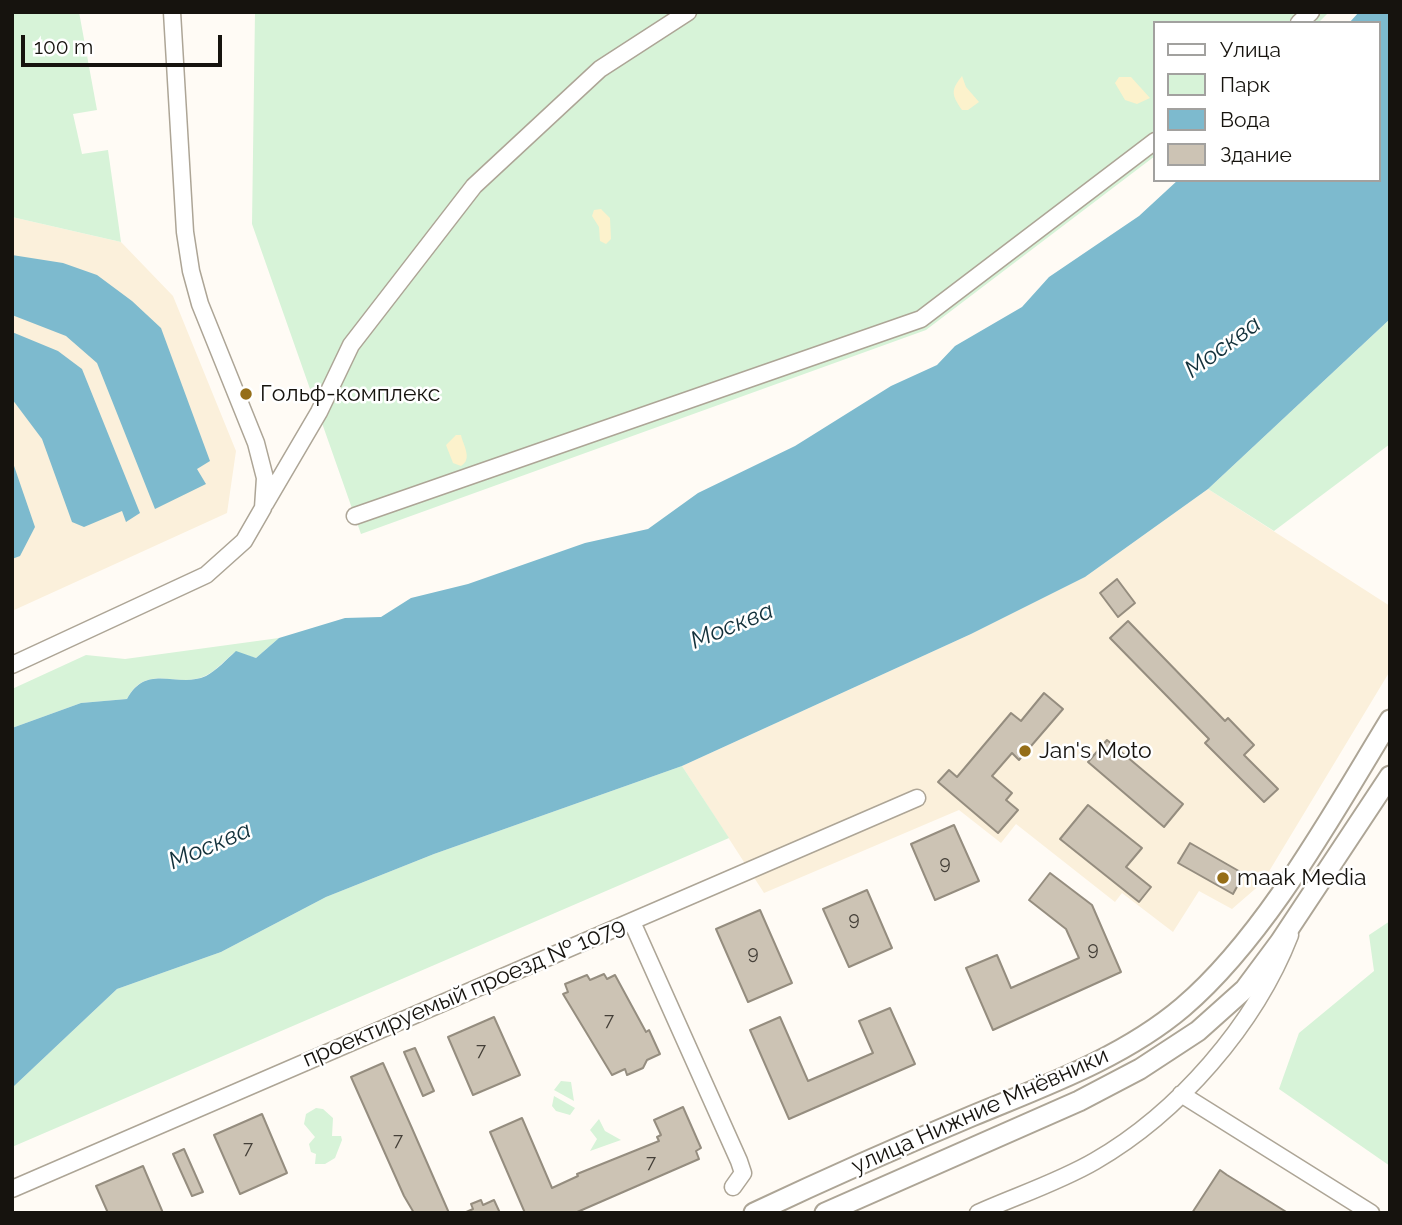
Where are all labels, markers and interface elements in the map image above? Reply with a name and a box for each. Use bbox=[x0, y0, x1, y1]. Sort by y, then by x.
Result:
scale bar bbox=[24, 21, 226, 65]
legend bbox=[1154, 21, 1381, 182]
text: 100 m bbox=[34, 34, 93, 59]
text: Улица bbox=[1220, 37, 1281, 62]
text: Парк bbox=[1220, 72, 1270, 97]
text: Вода bbox=[1220, 107, 1270, 132]
text: Здание bbox=[1220, 142, 1292, 167]
water label: Москва bbox=[1179, 310, 1267, 384]
place label: Гольф-комплекс bbox=[260, 380, 440, 408]
marker: Гольф-комплекс bbox=[238, 386, 254, 402]
water label: Москва bbox=[686, 596, 778, 656]
place label: Jan's Moto bbox=[1039, 737, 1152, 765]
marker: Jan's Moto bbox=[1017, 743, 1033, 759]
water label: Москва bbox=[164, 816, 256, 876]
house number: 9 bbox=[939, 852, 951, 874]
place label: maak Media bbox=[1237, 864, 1367, 892]
marker: maak Media bbox=[1215, 870, 1231, 886]
house number: 9 bbox=[848, 908, 860, 930]
street label: проектируемый проезд № 1079 bbox=[299, 912, 629, 1074]
house number: 9 bbox=[1087, 938, 1099, 960]
house number: 9 bbox=[747, 942, 759, 964]
house number: 7 bbox=[604, 1009, 614, 1031]
house number: 7 bbox=[476, 1039, 486, 1061]
street label: улица Нижние Мнёвники bbox=[847, 1042, 1113, 1180]
house number: 7 bbox=[393, 1129, 403, 1151]
house number: 7 bbox=[243, 1137, 253, 1159]
house number: 7 bbox=[646, 1151, 656, 1173]

